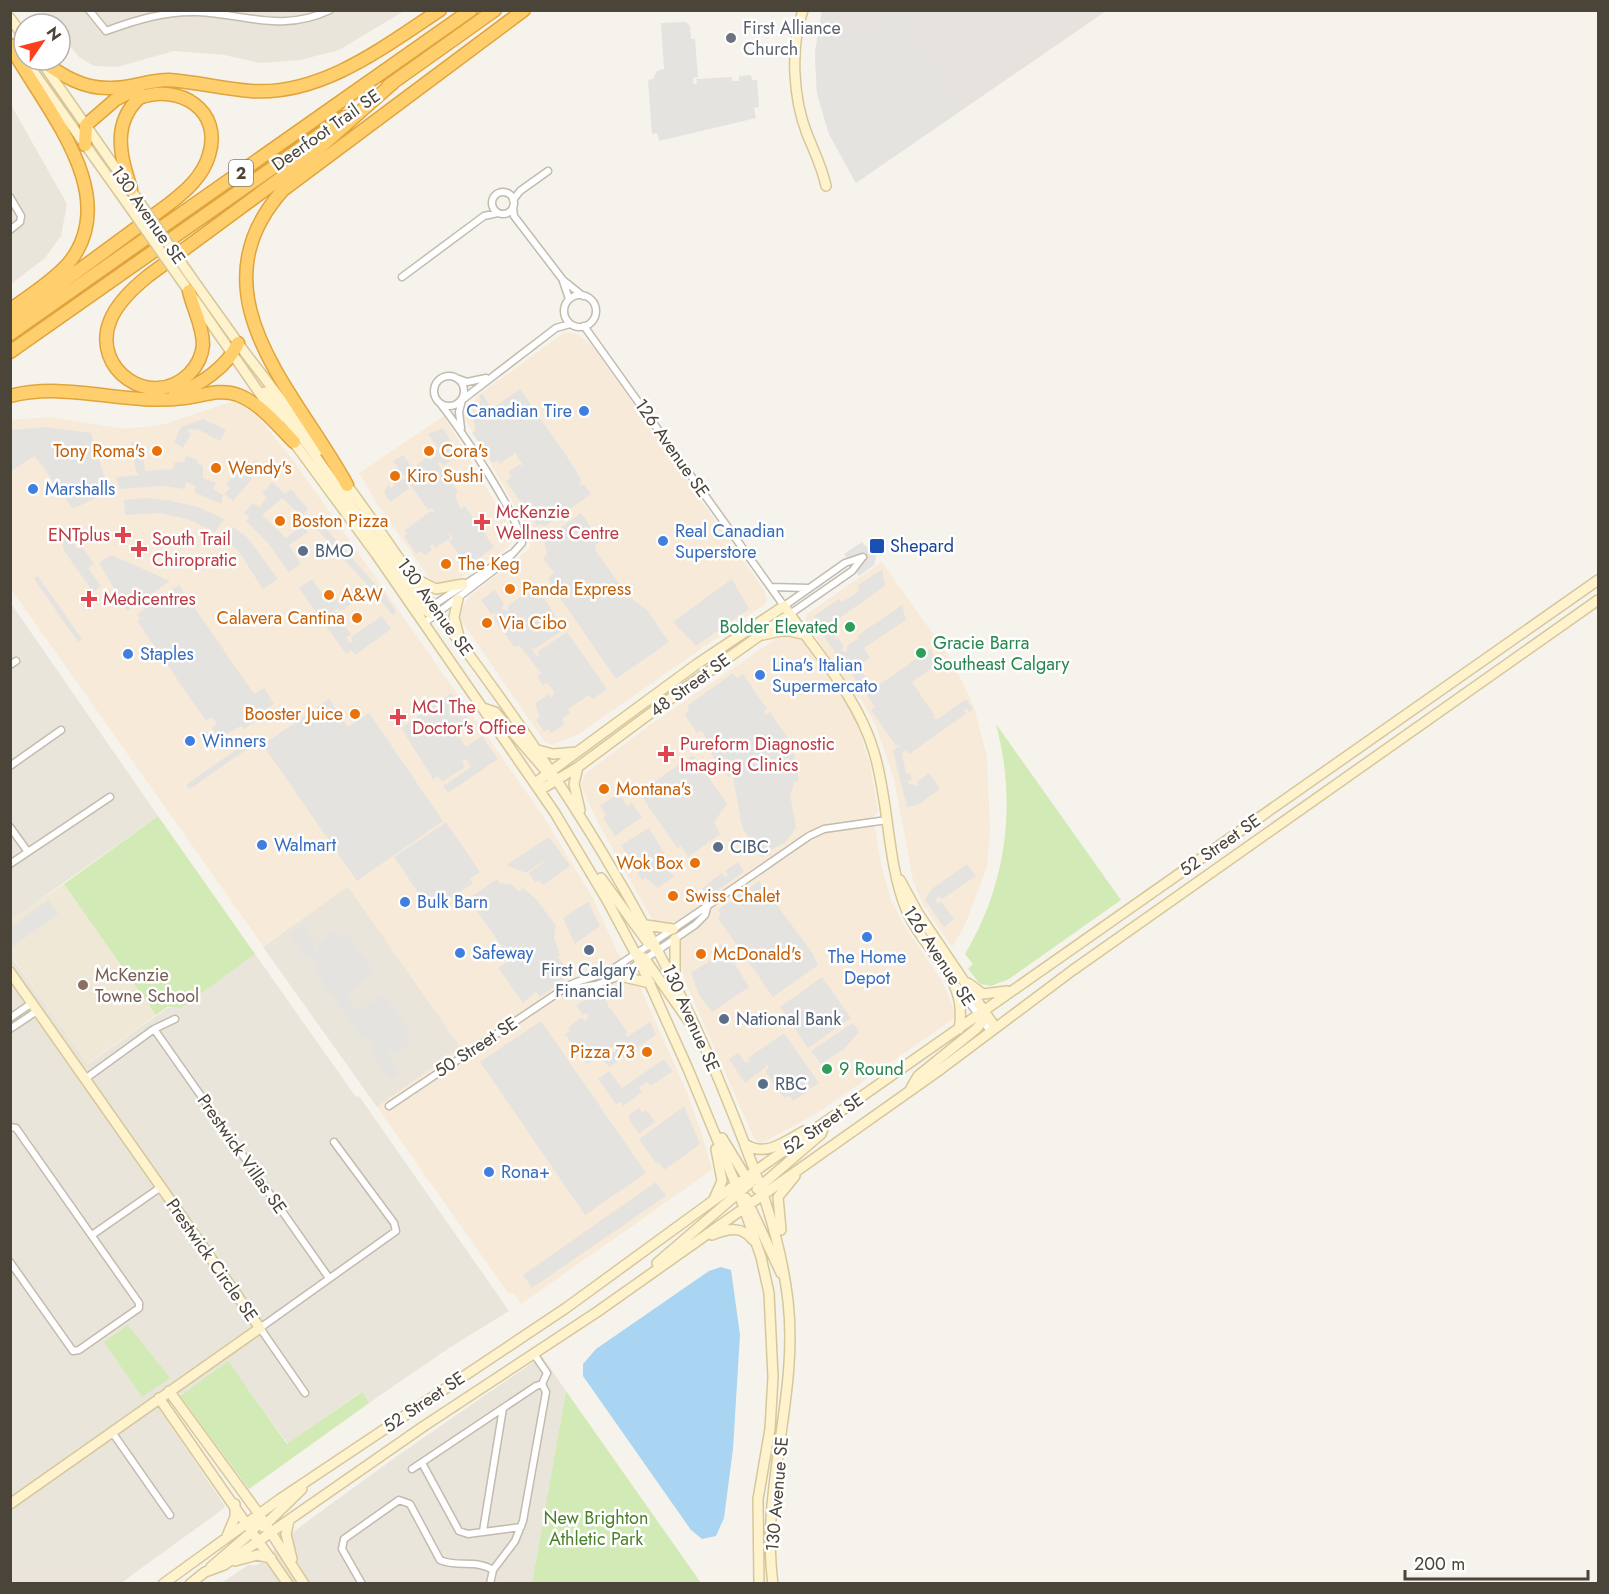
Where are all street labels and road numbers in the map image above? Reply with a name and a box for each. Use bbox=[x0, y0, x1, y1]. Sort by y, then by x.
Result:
street label: Deerfoot Trail SE bbox=[266, 83, 386, 177]
street label: 130 Avenue SE bbox=[104, 160, 192, 270]
road number: 2 bbox=[229, 160, 253, 186]
street label: 126 Avenue SE bbox=[628, 393, 716, 503]
street label: 130 Avenue SE bbox=[391, 553, 479, 661]
street label: 48 Street SE bbox=[644, 647, 736, 723]
street label: 52 Street SE bbox=[1174, 807, 1266, 883]
street label: 126 Avenue SE bbox=[897, 901, 981, 1011]
street label: 130 Avenue SE bbox=[656, 960, 726, 1076]
street label: 50 Street SE bbox=[429, 1010, 523, 1084]
street label: 52 Street SE bbox=[777, 1086, 869, 1162]
street label: Prestwick Villas SE bbox=[191, 1089, 293, 1219]
street label: Prestwick Circle SE bbox=[160, 1193, 264, 1327]
street label: 52 Street SE bbox=[378, 1365, 470, 1439]
street label: 130 Avenue SE bbox=[759, 1435, 795, 1553]

